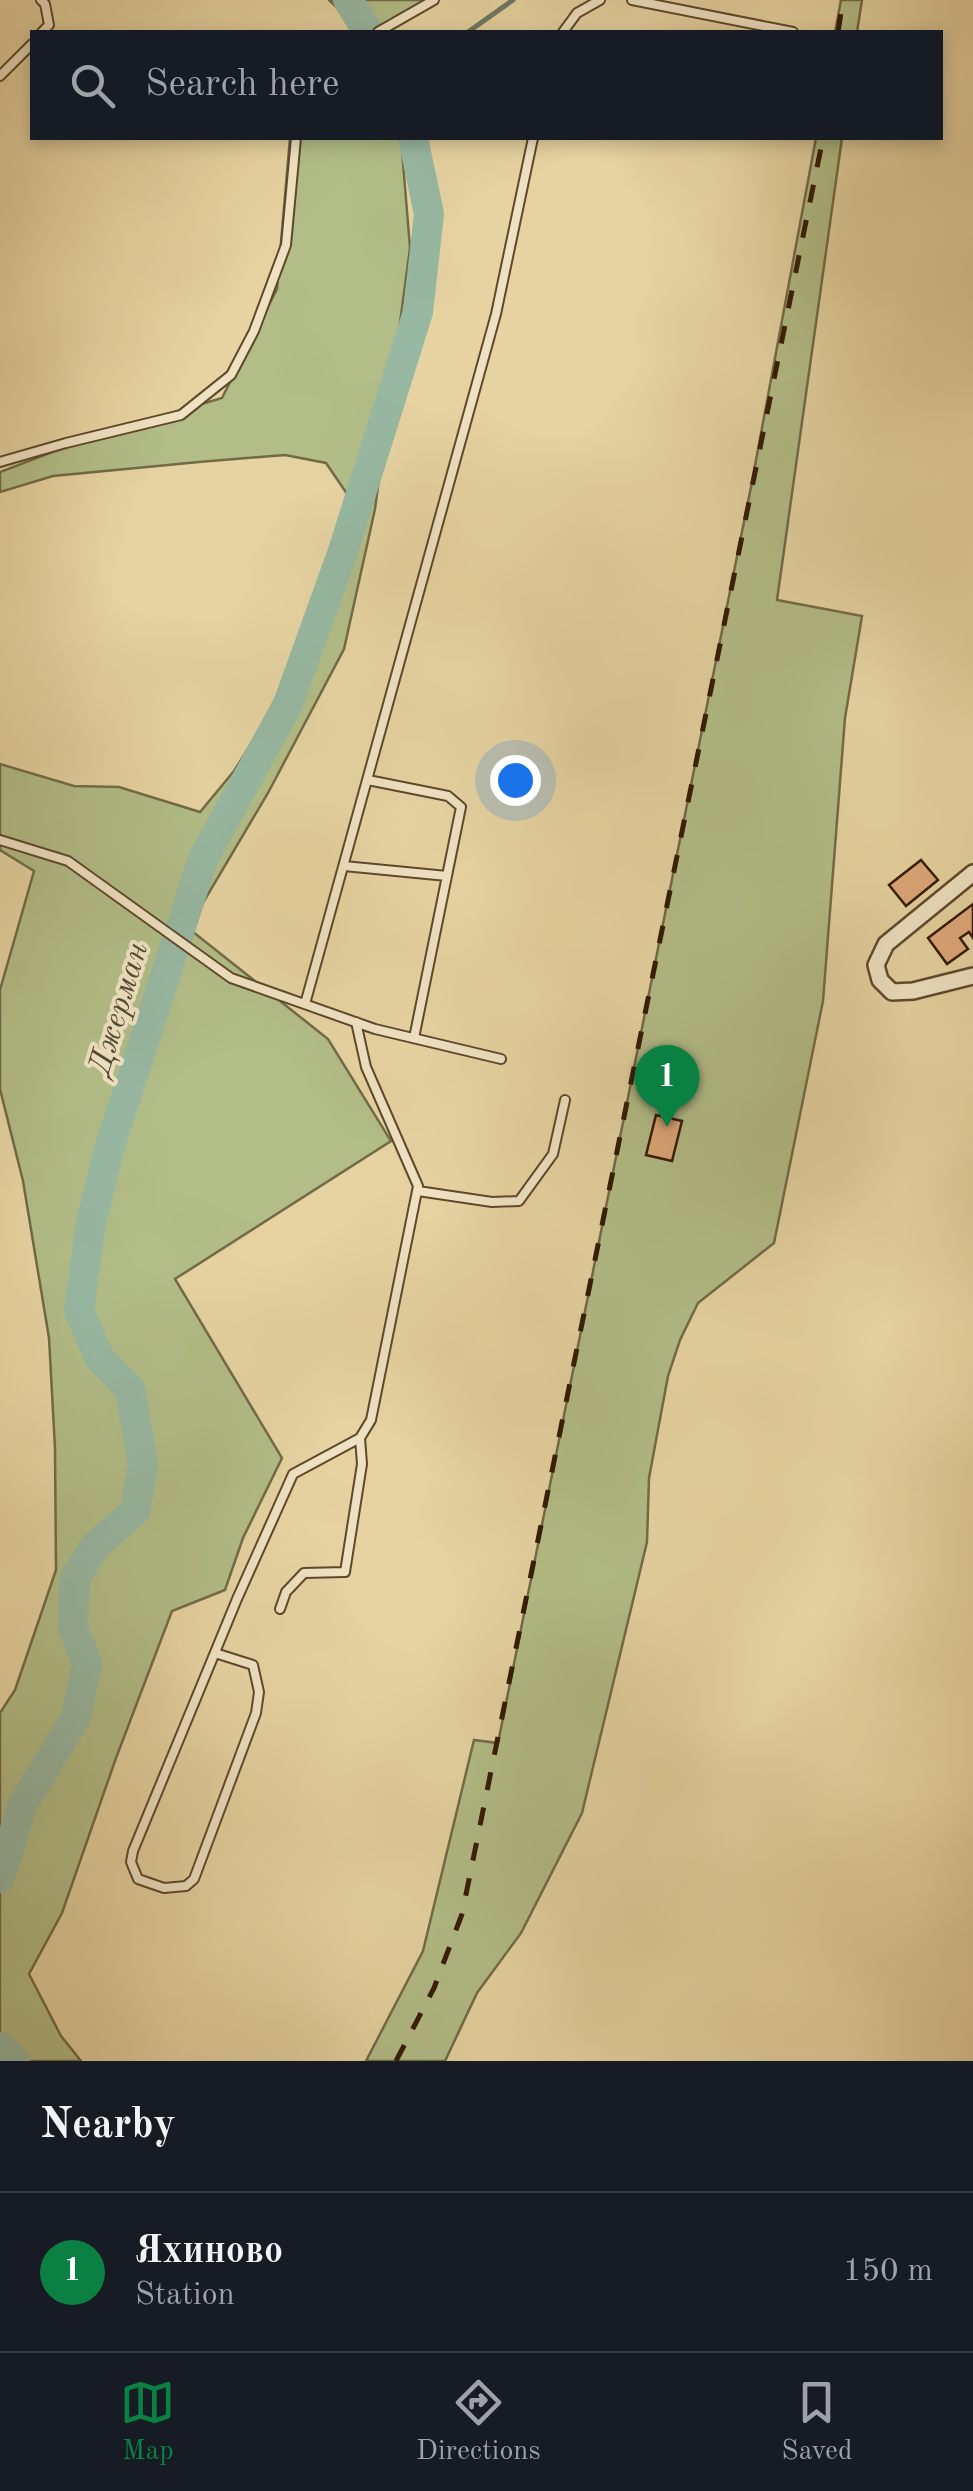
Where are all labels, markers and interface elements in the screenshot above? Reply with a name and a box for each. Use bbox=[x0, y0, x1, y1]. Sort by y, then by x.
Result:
search box bbox=[30, 30, 943, 140]
icon: search bbox=[65, 58, 120, 113]
text: Search here bbox=[145, 66, 340, 104]
your location bbox=[490, 755, 541, 806]
water label: Джерман bbox=[84, 939, 155, 1083]
pin: 1 bbox=[634, 1044, 700, 1127]
text: Nearby bbox=[40, 2105, 176, 2147]
text: Яхиново bbox=[135, 2233, 283, 2271]
text: 1 bbox=[63, 2256, 82, 2288]
text: 150 m bbox=[843, 2256, 933, 2288]
text: Station bbox=[135, 2280, 235, 2312]
tab: Map bbox=[120, 2375, 175, 2470]
tab: Directions bbox=[416, 2375, 541, 2470]
tab: Saved bbox=[781, 2375, 853, 2470]

